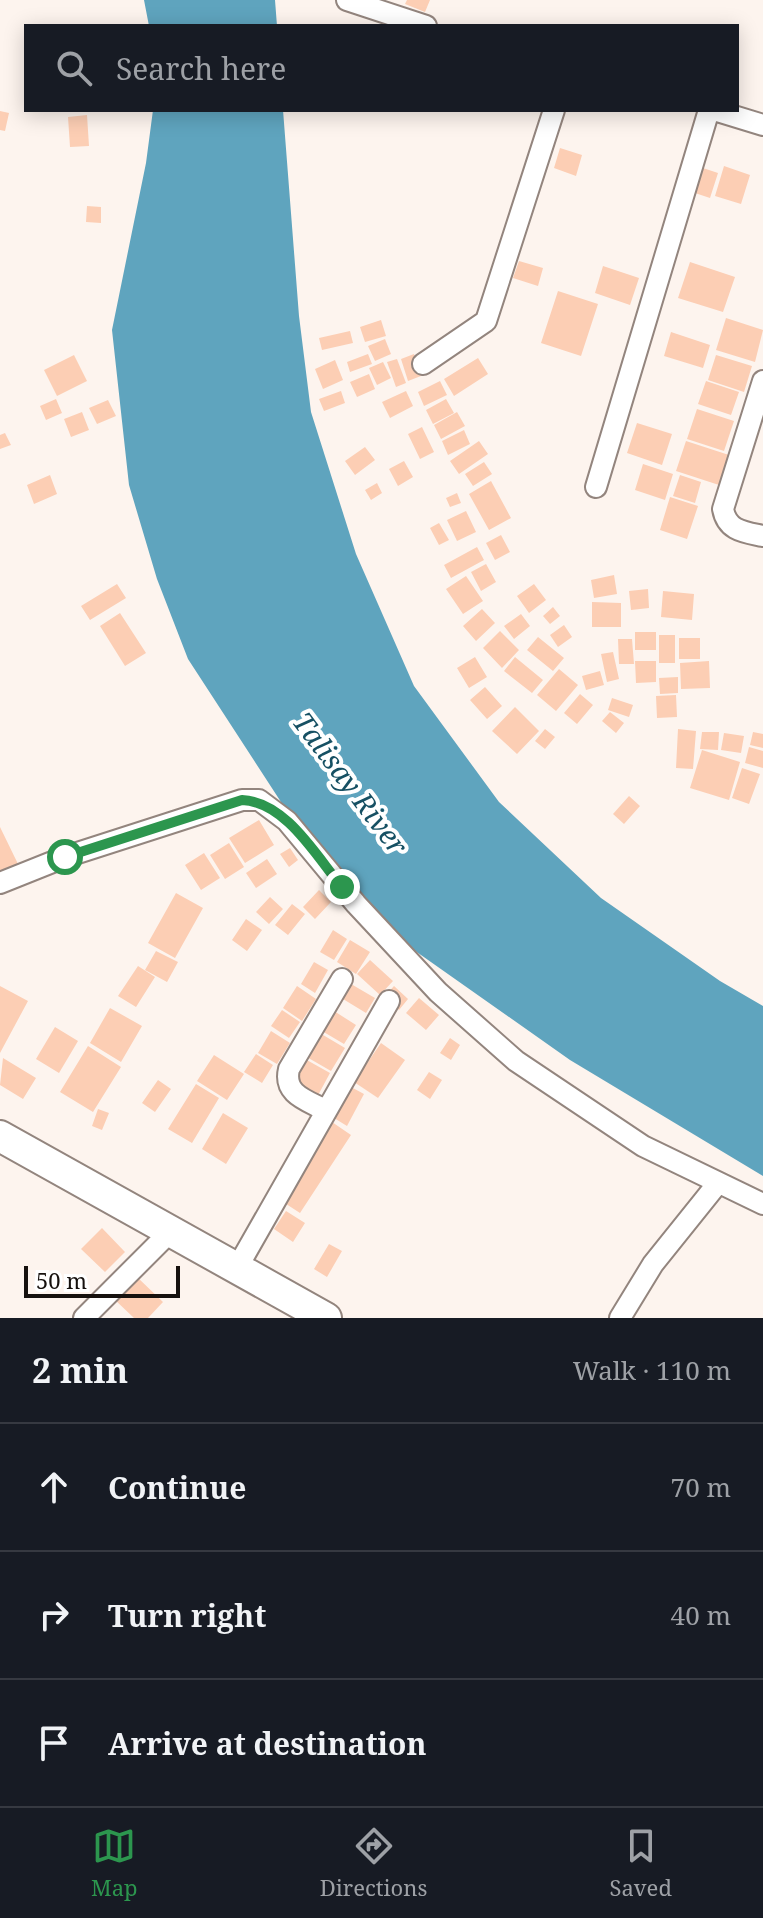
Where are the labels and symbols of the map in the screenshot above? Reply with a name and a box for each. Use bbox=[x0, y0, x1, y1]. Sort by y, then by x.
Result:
water label: Talisay River bbox=[285, 704, 418, 863]
route start bbox=[47, 839, 83, 875]
route end bbox=[324, 869, 360, 905]
scale bar bbox=[24, 1262, 180, 1298]

